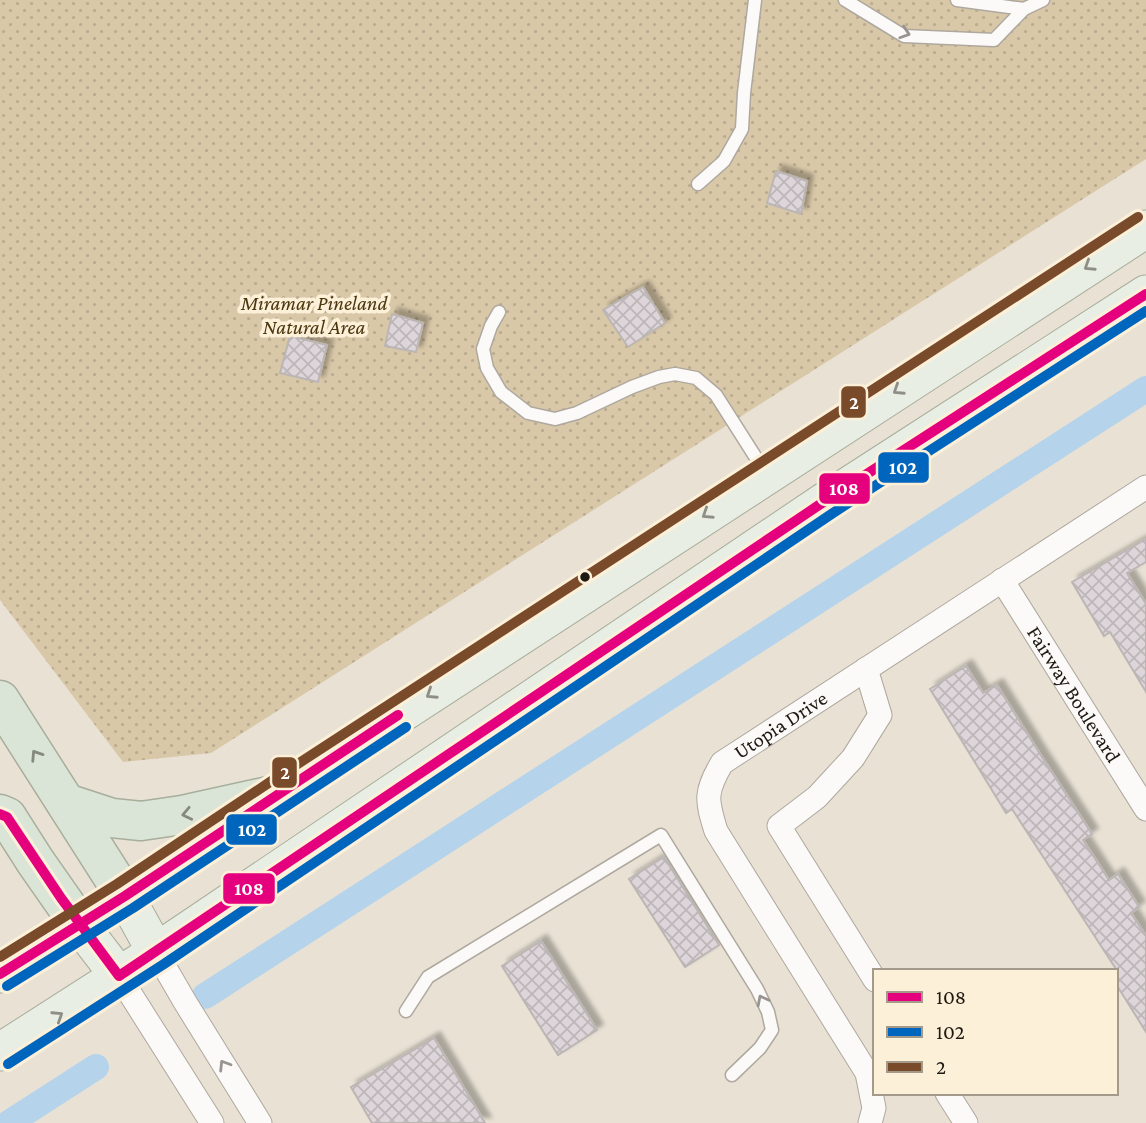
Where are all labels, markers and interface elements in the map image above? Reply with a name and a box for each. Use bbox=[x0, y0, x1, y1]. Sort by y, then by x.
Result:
one-way arrow bbox=[898, 24, 910, 39]
one-way arrow bbox=[1084, 258, 1097, 270]
park label: Miramar Pineland Natural Area bbox=[240, 291, 388, 339]
one-way arrow bbox=[893, 382, 906, 394]
line badge: 2 bbox=[840, 385, 867, 419]
text: 2 bbox=[849, 392, 859, 413]
line badge: 102 bbox=[877, 451, 930, 484]
text: 102 bbox=[889, 457, 917, 478]
line badge: 108 bbox=[818, 472, 871, 505]
text: 108 bbox=[829, 478, 859, 499]
one-way arrow bbox=[702, 506, 715, 519]
unlabelled marker bbox=[578, 570, 592, 584]
street label: Fairway Boulevard bbox=[1022, 622, 1126, 767]
one-way arrow bbox=[426, 686, 439, 698]
street label: Utopia Drive bbox=[729, 686, 832, 764]
one-way arrow bbox=[31, 750, 44, 763]
line badge: 2 bbox=[271, 756, 298, 789]
text: 2 bbox=[280, 762, 290, 783]
one-way arrow bbox=[181, 806, 193, 820]
line badge: 102 bbox=[225, 813, 278, 846]
text: 102 bbox=[238, 819, 266, 840]
line badge: 108 bbox=[222, 872, 276, 905]
text: 108 bbox=[234, 878, 264, 899]
legend bbox=[873, 969, 1118, 1095]
text: 108 bbox=[936, 985, 966, 1009]
one-way arrow bbox=[757, 995, 771, 1007]
one-way arrow bbox=[50, 1011, 63, 1024]
text: 102 bbox=[936, 1020, 965, 1044]
text: 2 bbox=[936, 1055, 946, 1079]
one-way arrow bbox=[219, 1060, 232, 1073]

